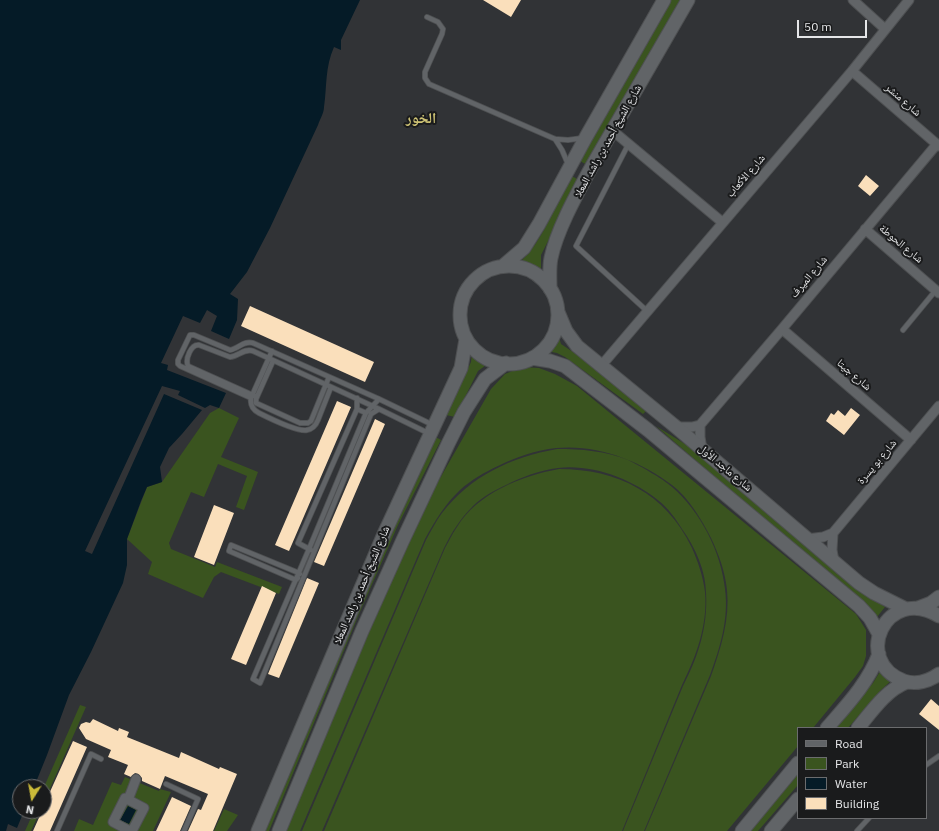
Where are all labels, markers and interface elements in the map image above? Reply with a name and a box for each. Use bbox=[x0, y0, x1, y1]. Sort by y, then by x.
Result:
scale bar bbox=[799, 12, 869, 38]
text: 50 m bbox=[804, 19, 832, 34]
street label: شارع منشر bbox=[882, 81, 924, 119]
street label: شارع الشيخ أحمد بن راشد المعلا bbox=[572, 83, 644, 199]
district label: الخور bbox=[406, 110, 436, 128]
street label: شارع الأكعاب bbox=[724, 152, 768, 200]
street label: شارع الحوطة bbox=[876, 222, 926, 266]
street label: شارع الميرف bbox=[788, 253, 830, 301]
street label: شارع جيتا bbox=[834, 357, 874, 393]
street label: شارع بو يسرة bbox=[855, 437, 899, 487]
street label: شارع ماجد الأول bbox=[695, 442, 755, 494]
street label: شارع الشيخ أحمد بن راشد المعلا bbox=[331, 524, 393, 646]
legend bbox=[797, 727, 927, 819]
text: Road bbox=[835, 736, 863, 751]
text: Park bbox=[835, 756, 859, 771]
text: Water bbox=[835, 776, 867, 791]
north arrow bbox=[12, 779, 52, 819]
text: Building bbox=[835, 796, 879, 811]
text: N bbox=[25, 802, 35, 817]

